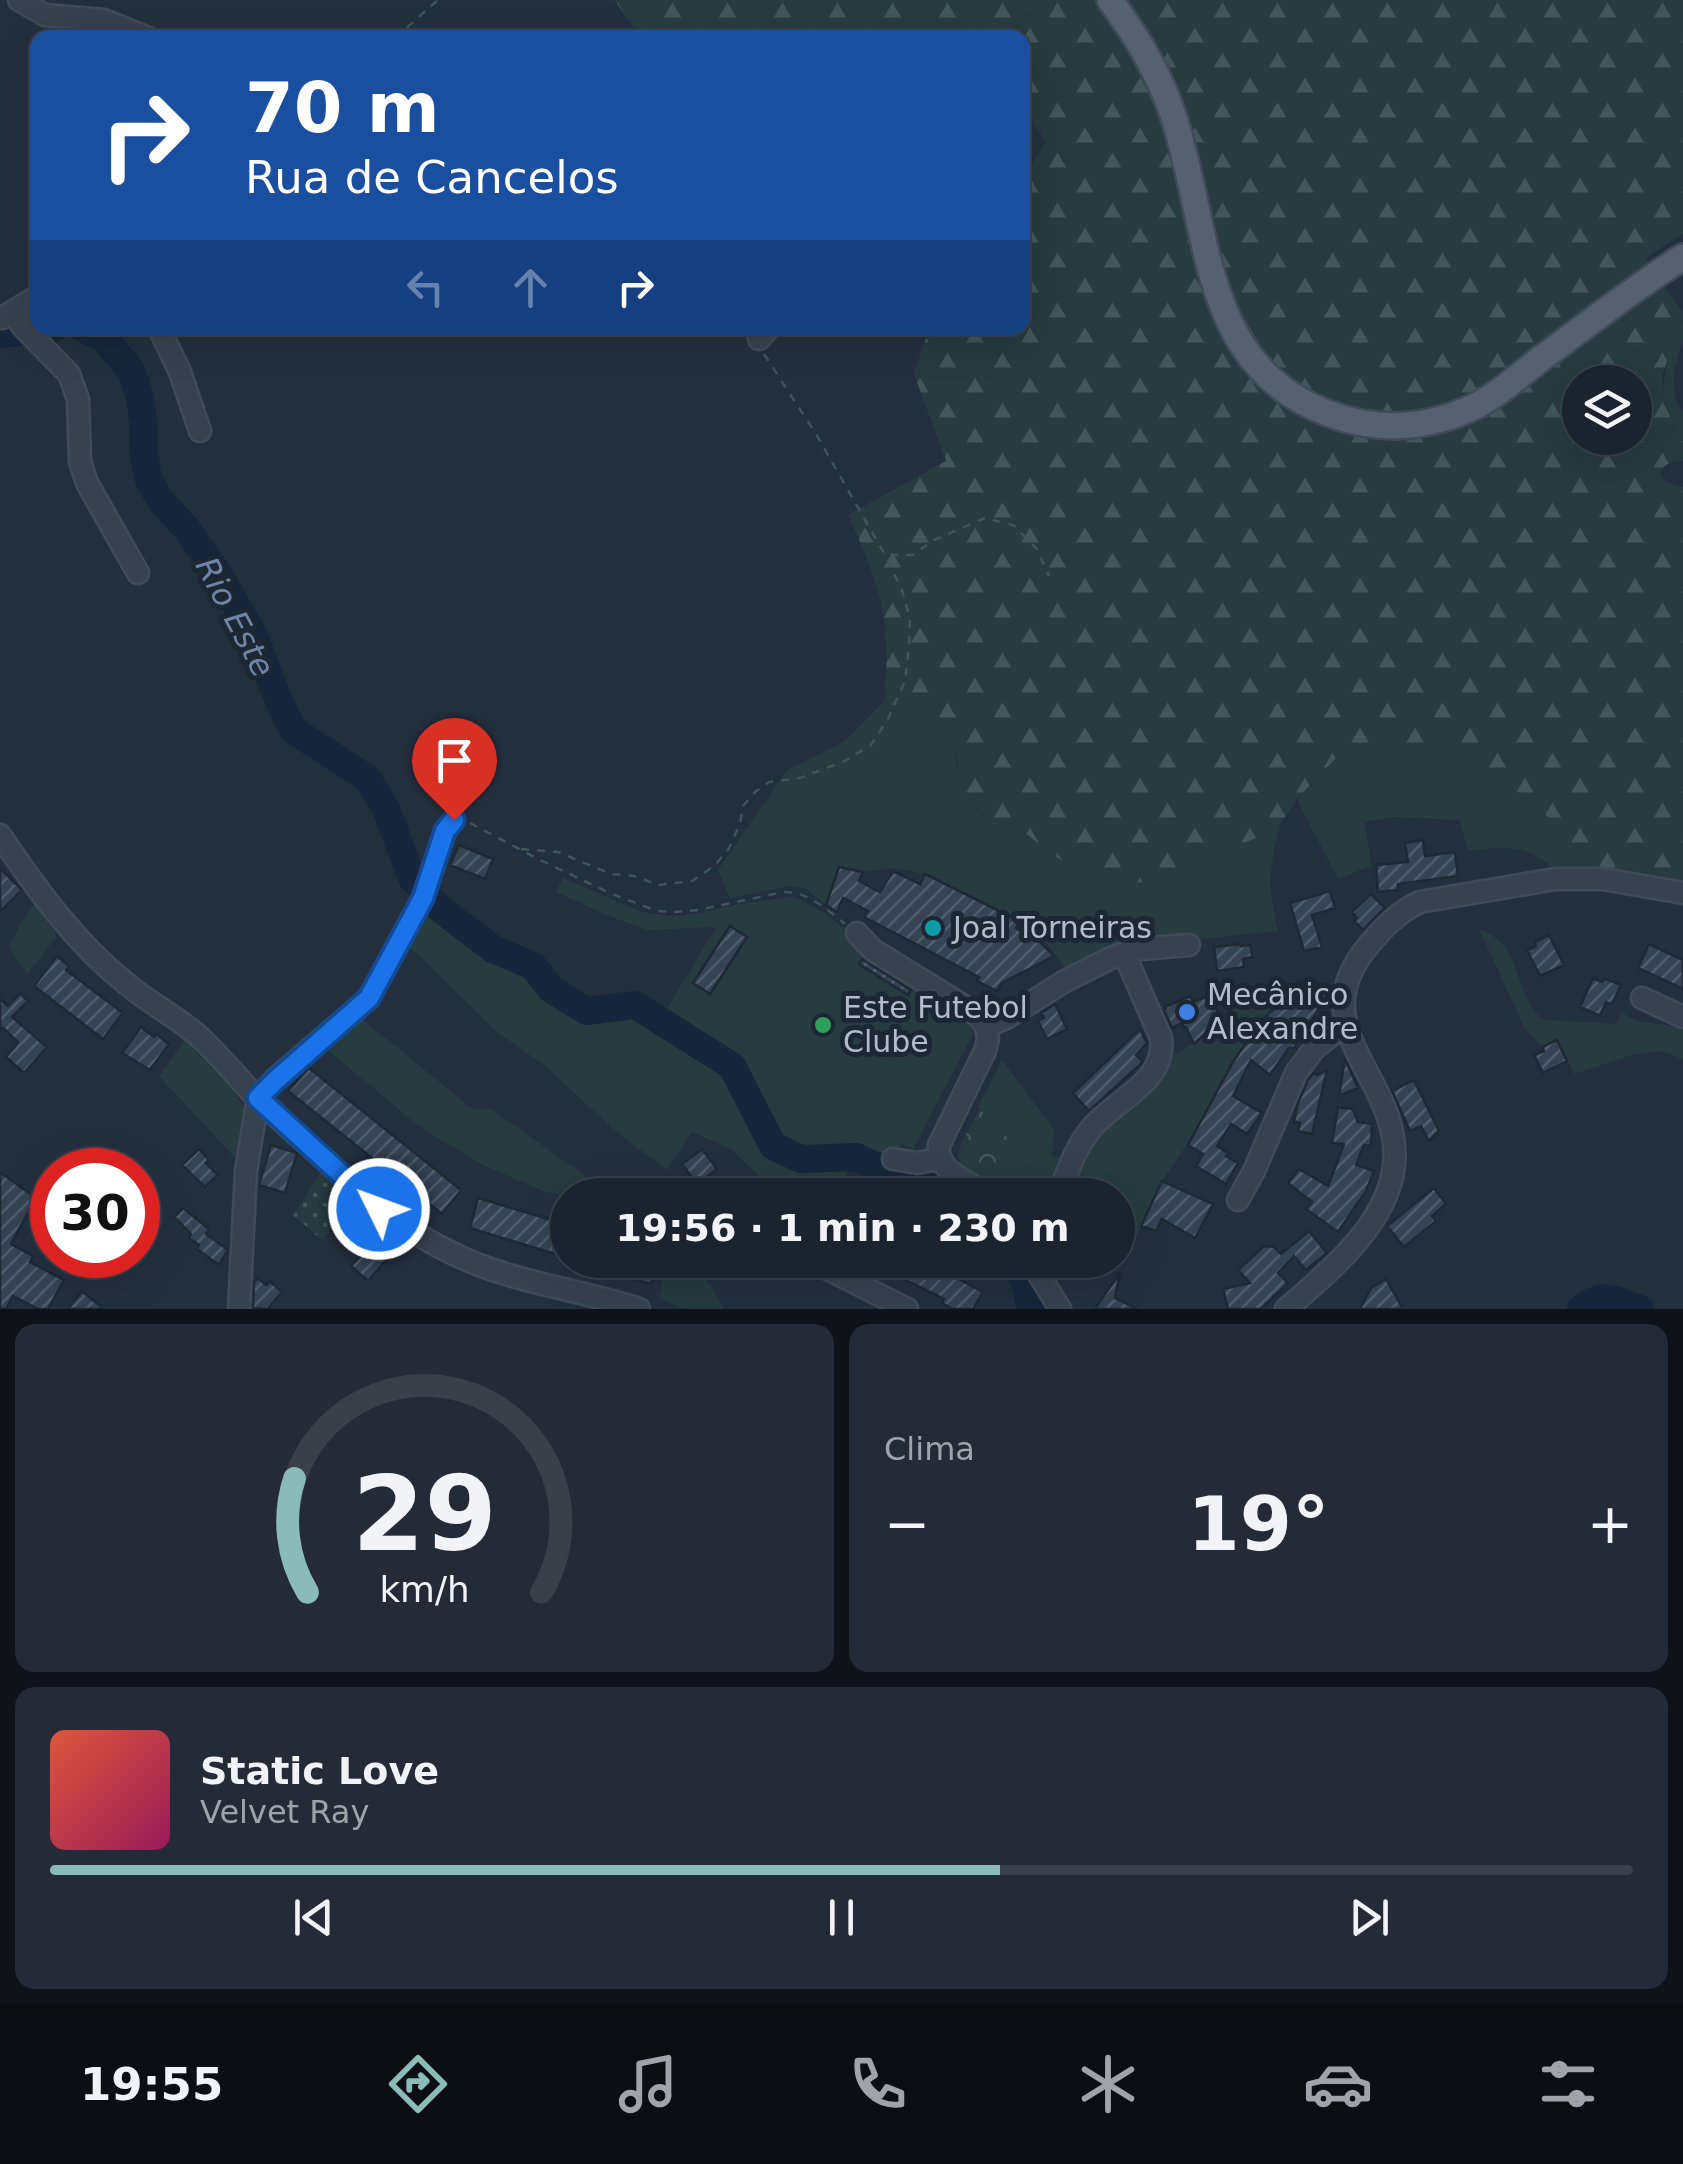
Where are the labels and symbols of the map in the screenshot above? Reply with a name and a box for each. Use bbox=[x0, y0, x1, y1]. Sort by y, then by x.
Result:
water label: Rio Este bbox=[188, 551, 282, 683]
pin bbox=[412, 718, 497, 821]
place label: Joal Torneiras bbox=[951, 910, 1152, 945]
marker: Joal Torneiras bbox=[922, 917, 944, 939]
place label: Mecânico Alexandre bbox=[1207, 977, 1358, 1046]
place label: Este Futebol Clube bbox=[843, 990, 1028, 1059]
marker: Mecânico Alexandre bbox=[1176, 1001, 1198, 1023]
marker: Este Futebol Clube bbox=[812, 1014, 834, 1036]
speed limit sign: 30 bbox=[30, 1148, 160, 1278]
position arrow bbox=[327, 1157, 431, 1261]

